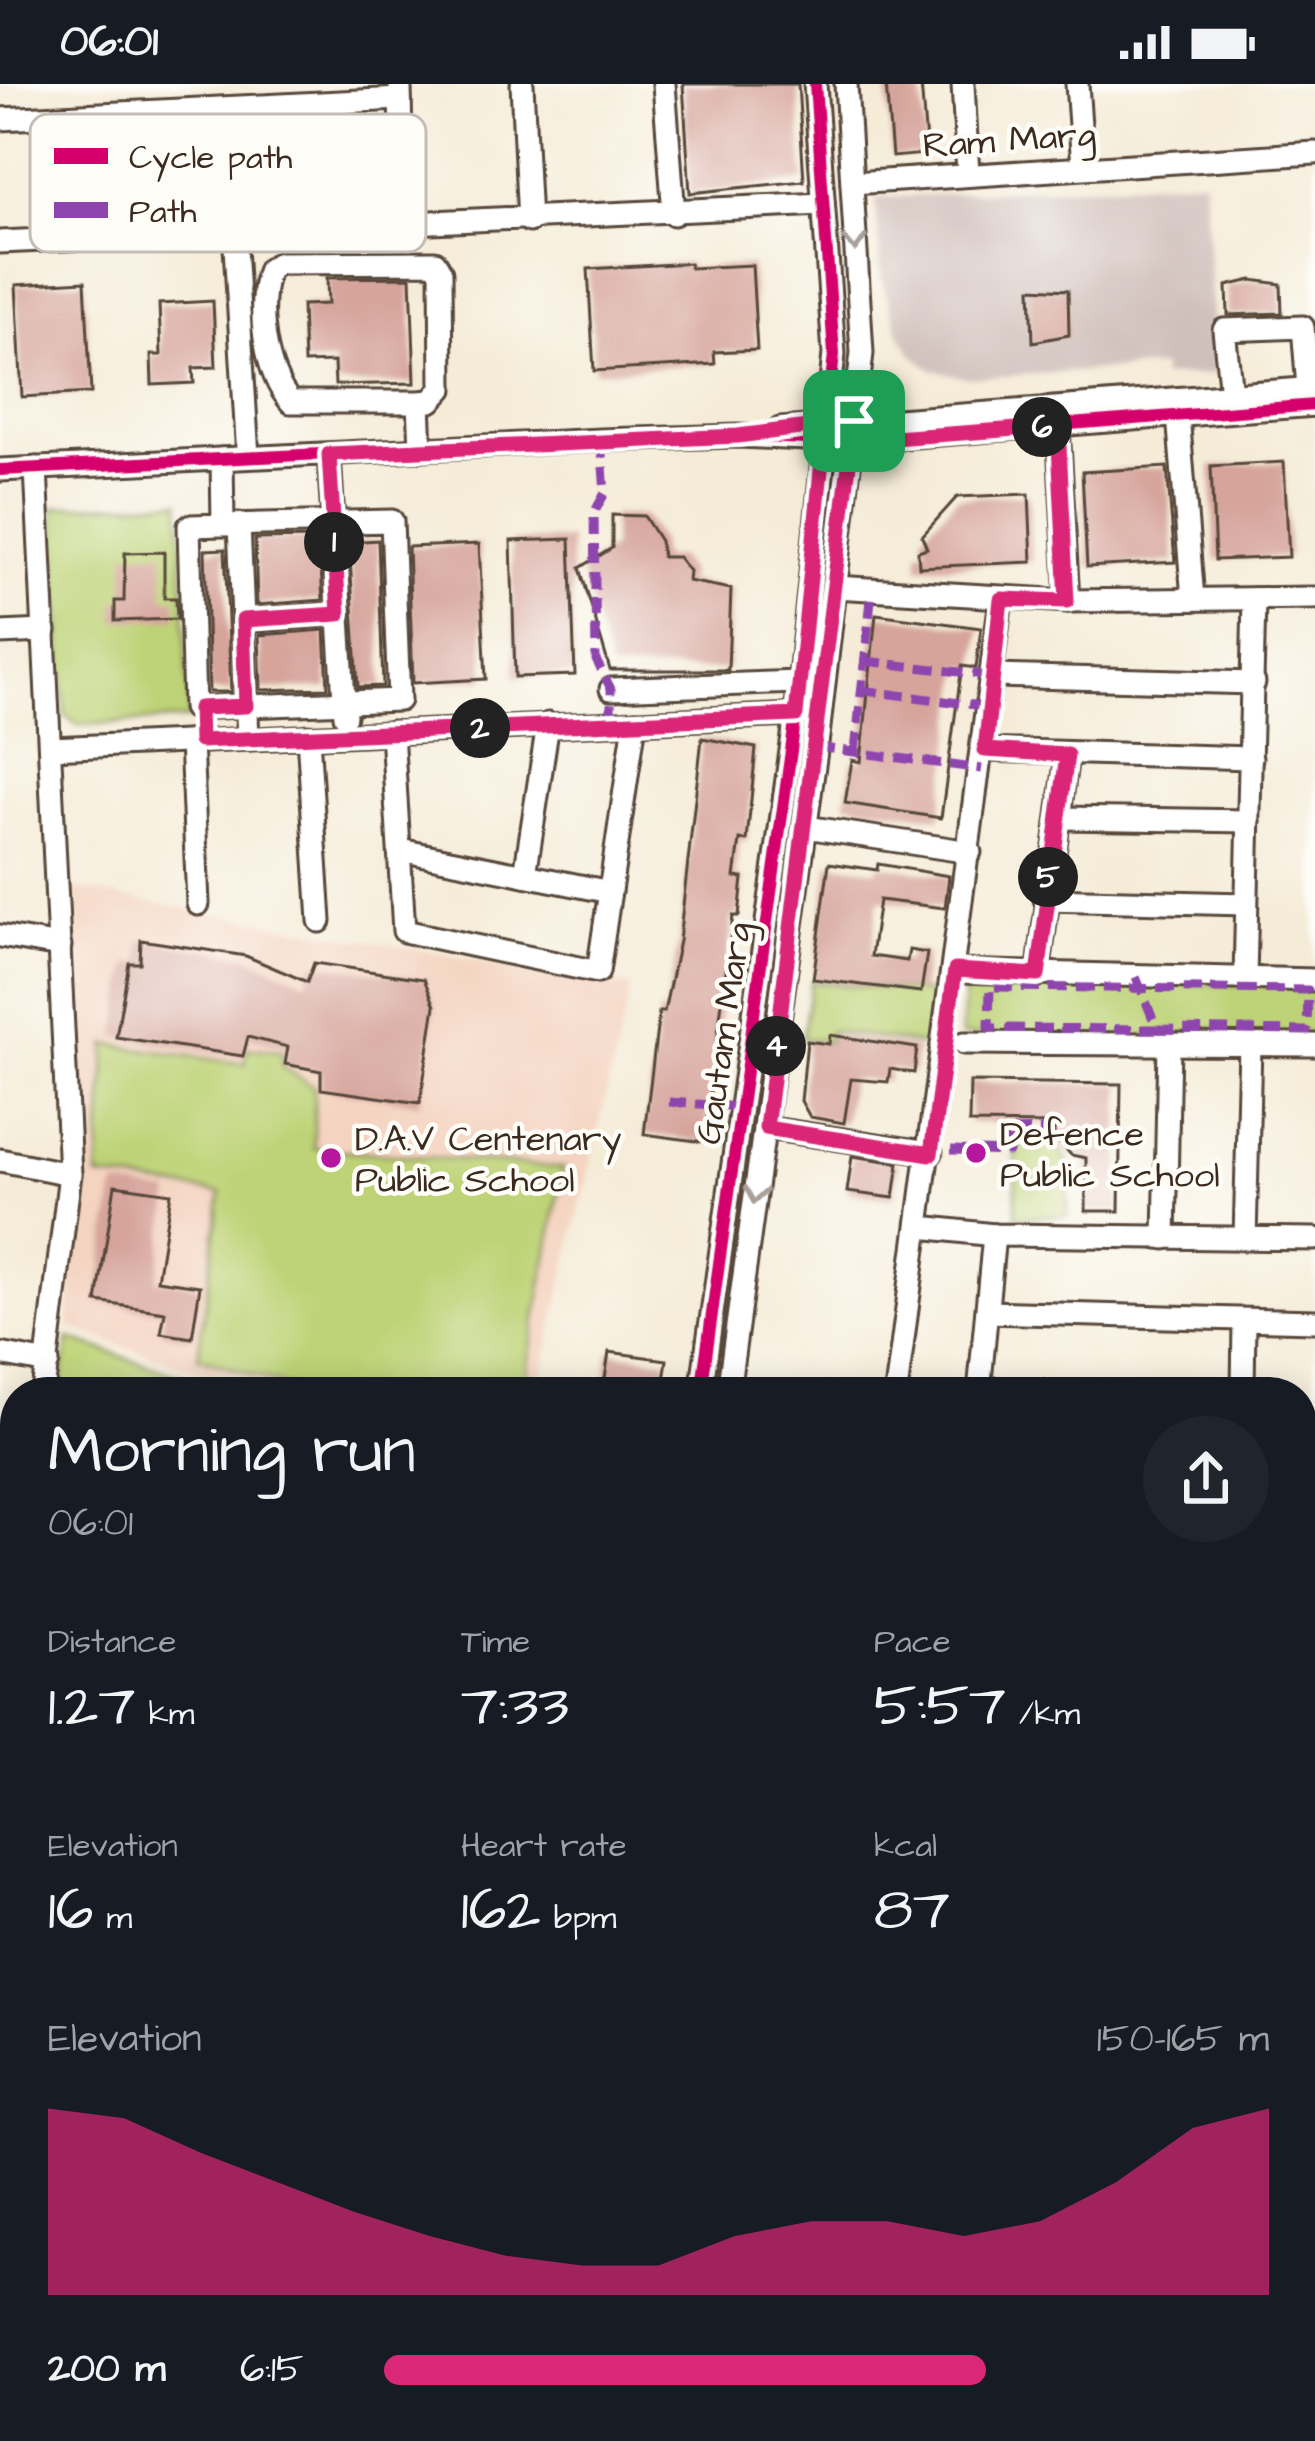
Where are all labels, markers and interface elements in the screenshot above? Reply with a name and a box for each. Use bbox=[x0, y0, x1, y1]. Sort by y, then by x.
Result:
text: 06:01 bbox=[60, 11, 158, 73]
street label: Ram Marg bbox=[921, 109, 1097, 173]
legend bbox=[30, 114, 426, 252]
text: Cycle path bbox=[129, 135, 293, 182]
text: Path bbox=[129, 189, 197, 235]
one-way arrow bbox=[842, 234, 868, 253]
pin bbox=[803, 370, 905, 472]
icon: arrive bbox=[821, 388, 887, 454]
pin: 6 bbox=[1012, 397, 1072, 457]
text: 6 bbox=[1032, 404, 1052, 450]
pin: 1 bbox=[304, 512, 364, 572]
text: 1 bbox=[332, 519, 336, 565]
pin: 2 bbox=[450, 698, 510, 758]
text: 2 bbox=[471, 705, 489, 751]
pin: 5 bbox=[1018, 847, 1078, 907]
text: 5 bbox=[1036, 854, 1060, 900]
street label: Gautam Marg bbox=[684, 919, 766, 1148]
pin: 4 bbox=[746, 1016, 806, 1076]
text: 4 bbox=[765, 1023, 787, 1069]
place label: Defence Public School bbox=[1000, 1109, 1220, 1201]
place label: D.A.V Centenary Public School bbox=[355, 1114, 622, 1206]
marker: Defence Public School bbox=[963, 1140, 989, 1166]
marker: D.A.V Centenary Public School bbox=[318, 1145, 344, 1171]
one-way arrow bbox=[744, 1185, 769, 1205]
text: Morning run bbox=[48, 1406, 416, 1498]
button: share bbox=[1143, 1416, 1269, 1542]
text: 06:01 bbox=[48, 1497, 133, 1551]
text: Distance bbox=[48, 1619, 176, 1665]
text: Time bbox=[461, 1619, 530, 1665]
text: Pace bbox=[874, 1619, 951, 1665]
text: 1.27 bbox=[48, 1665, 135, 1748]
text: 7:33 bbox=[461, 1665, 569, 1748]
text: 5:57 bbox=[874, 1665, 1006, 1748]
text: km bbox=[135, 1691, 195, 1737]
text: /km bbox=[1006, 1691, 1080, 1737]
text: Elevation bbox=[48, 1823, 178, 1869]
text: Heart rate bbox=[461, 1823, 627, 1869]
text: kcal bbox=[874, 1823, 937, 1869]
text: 16 bbox=[48, 1869, 93, 1952]
text: 162 bbox=[461, 1869, 541, 1952]
text: 87 bbox=[874, 1869, 950, 1952]
text: m bbox=[93, 1895, 132, 1941]
text: bpm bbox=[541, 1895, 616, 1941]
text: Elevation bbox=[48, 2013, 202, 2067]
text: 150–165 m bbox=[1097, 2013, 1269, 2067]
text: 200 m bbox=[48, 2343, 166, 2397]
text: 6:15 bbox=[240, 2343, 304, 2397]

